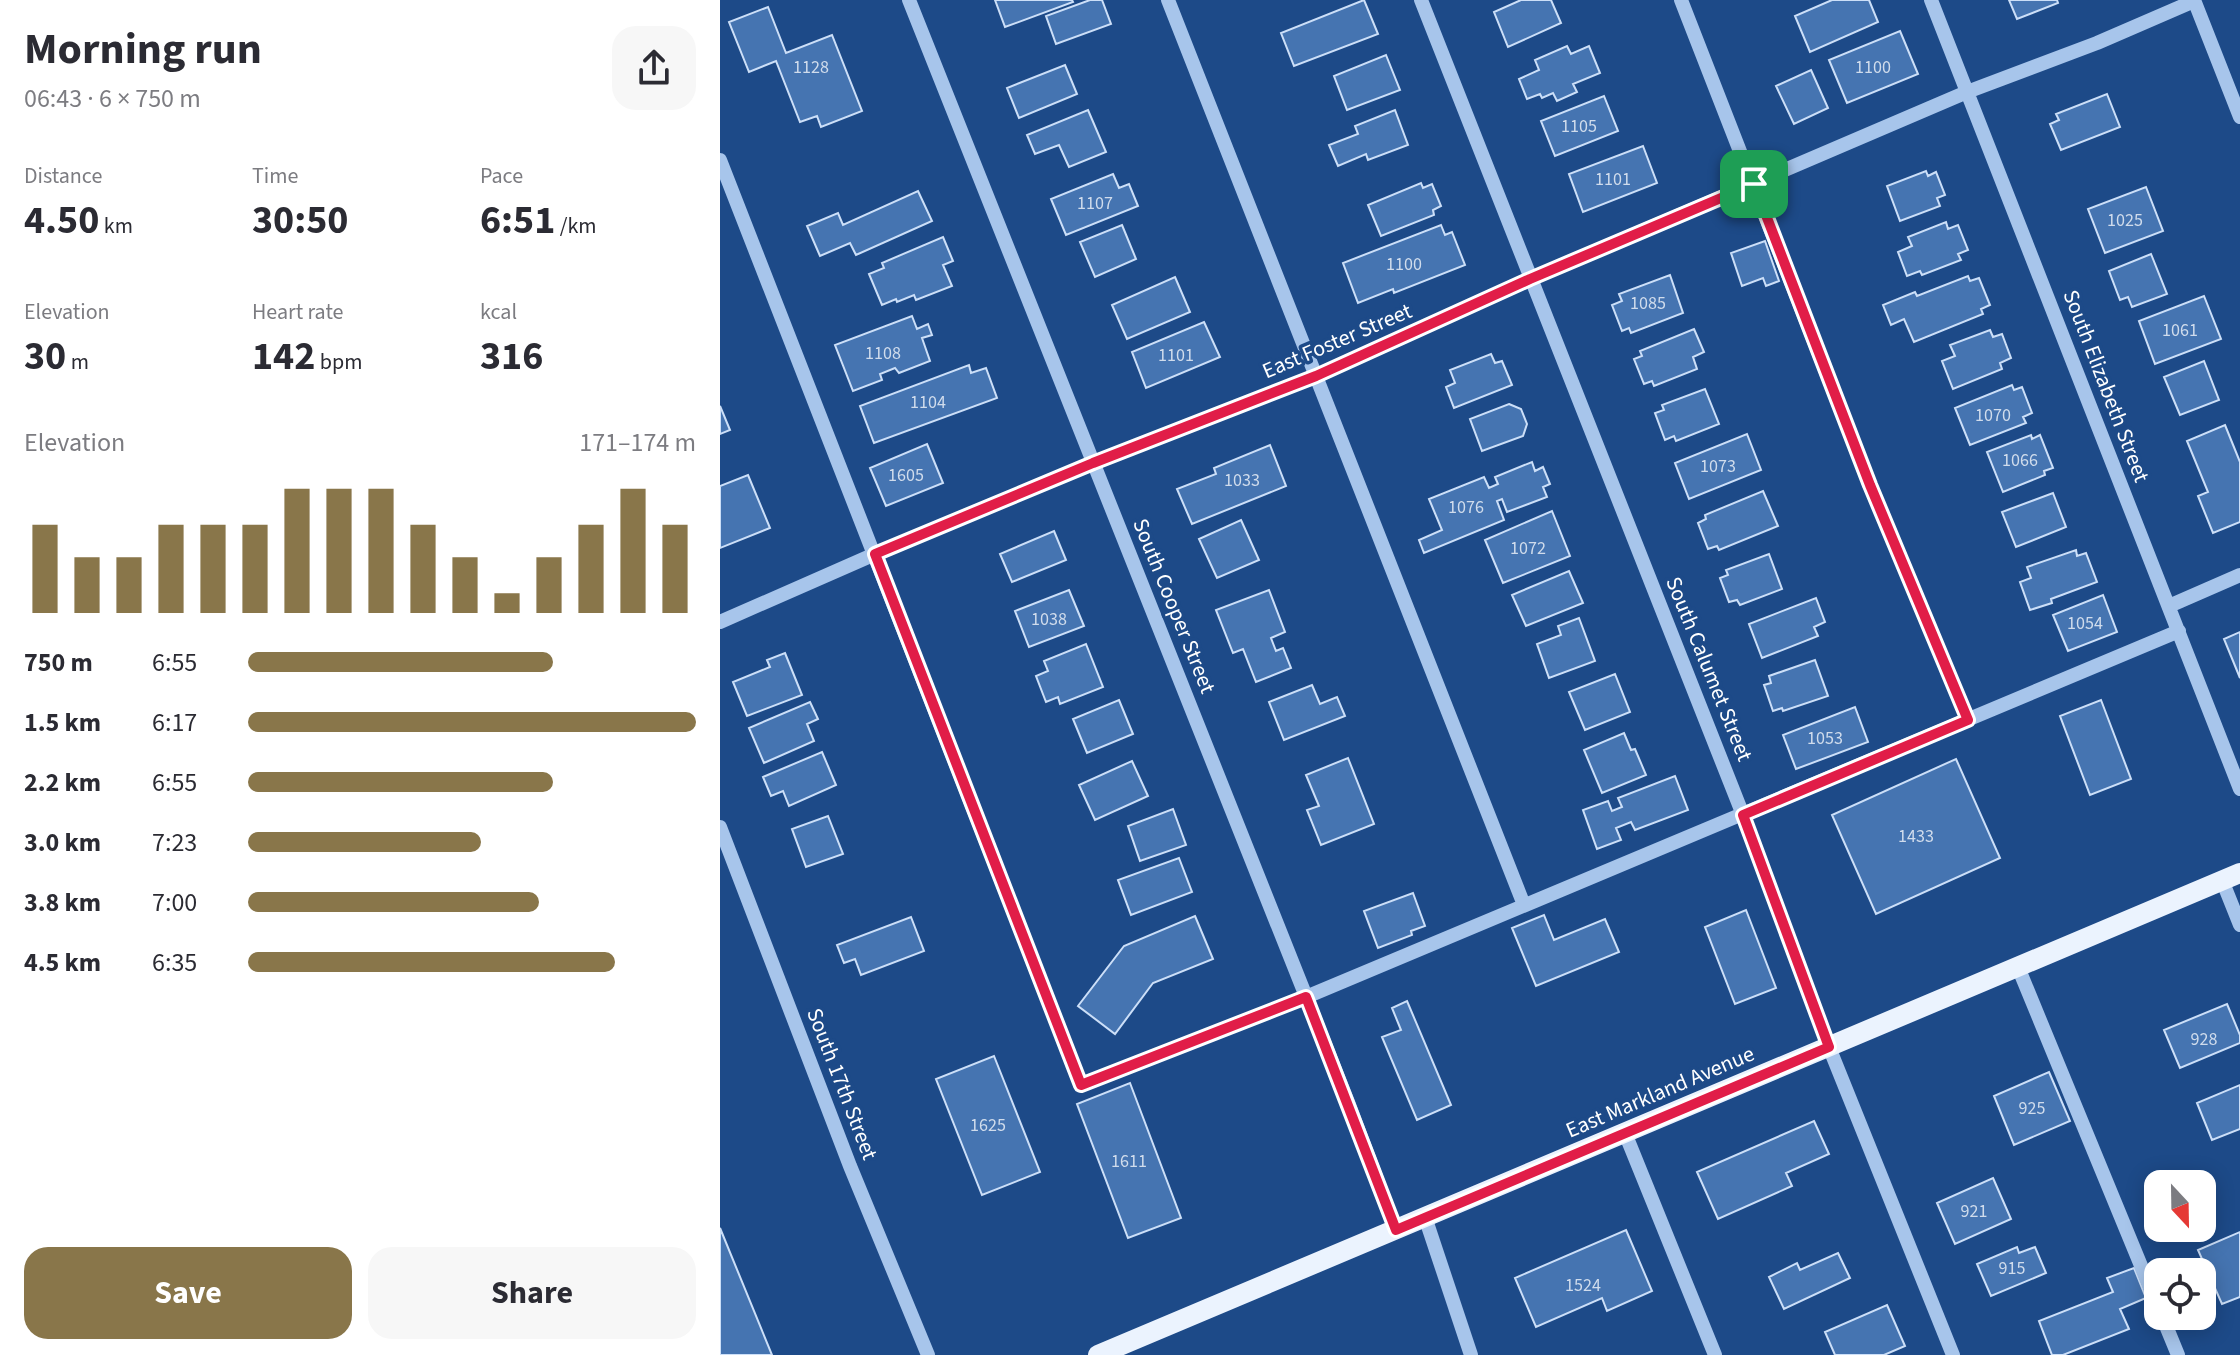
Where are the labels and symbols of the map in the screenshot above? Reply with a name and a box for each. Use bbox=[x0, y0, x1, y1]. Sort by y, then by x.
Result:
house number: 1128 bbox=[793, 55, 829, 80]
house number: 1100 bbox=[1855, 55, 1891, 80]
house number: 1105 bbox=[1561, 114, 1597, 139]
pin bbox=[1720, 150, 1788, 218]
house number: 1101 bbox=[1595, 167, 1631, 192]
house number: 1107 bbox=[1077, 191, 1113, 216]
house number: 1025 bbox=[2107, 208, 2143, 233]
house number: 1100 bbox=[1386, 252, 1422, 277]
street label: South Elizabeth Street bbox=[2055, 285, 2158, 487]
house number: 1085 bbox=[1630, 291, 1666, 316]
street label: East Foster Street bbox=[1257, 295, 1417, 387]
house number: 1061 bbox=[2162, 318, 2198, 343]
house number: 1108 bbox=[865, 341, 901, 366]
house number: 1101 bbox=[1158, 343, 1194, 368]
house number: 1104 bbox=[910, 390, 946, 415]
house number: 1070 bbox=[1975, 403, 2011, 428]
house number: 1066 bbox=[2002, 448, 2038, 473]
house number: 1073 bbox=[1700, 454, 1736, 479]
house number: 1605 bbox=[888, 463, 924, 488]
house number: 1033 bbox=[1224, 468, 1260, 493]
house number: 1076 bbox=[1448, 495, 1484, 520]
street label: South Cooper Street bbox=[1124, 514, 1224, 699]
house number: 1072 bbox=[1510, 536, 1546, 561]
street label: South Calumet Street bbox=[1657, 572, 1761, 767]
house number: 1038 bbox=[1031, 607, 1067, 632]
house number: 1054 bbox=[2067, 611, 2103, 636]
house number: 1053 bbox=[1807, 726, 1843, 751]
house number: 1433 bbox=[1898, 824, 1934, 849]
street label: South 17th Street bbox=[798, 1003, 886, 1165]
house number: 928 bbox=[2191, 1027, 2217, 1052]
street label: East Markland Avenue bbox=[1561, 1038, 1759, 1146]
house number: 925 bbox=[2019, 1096, 2045, 1121]
house number: 1625 bbox=[970, 1113, 1006, 1138]
house number: 1611 bbox=[1111, 1149, 1147, 1174]
north arrow bbox=[2144, 1170, 2216, 1242]
house number: 921 bbox=[1961, 1199, 1987, 1224]
house number: 915 bbox=[1999, 1256, 2025, 1281]
house number: 1524 bbox=[1565, 1273, 1601, 1298]

